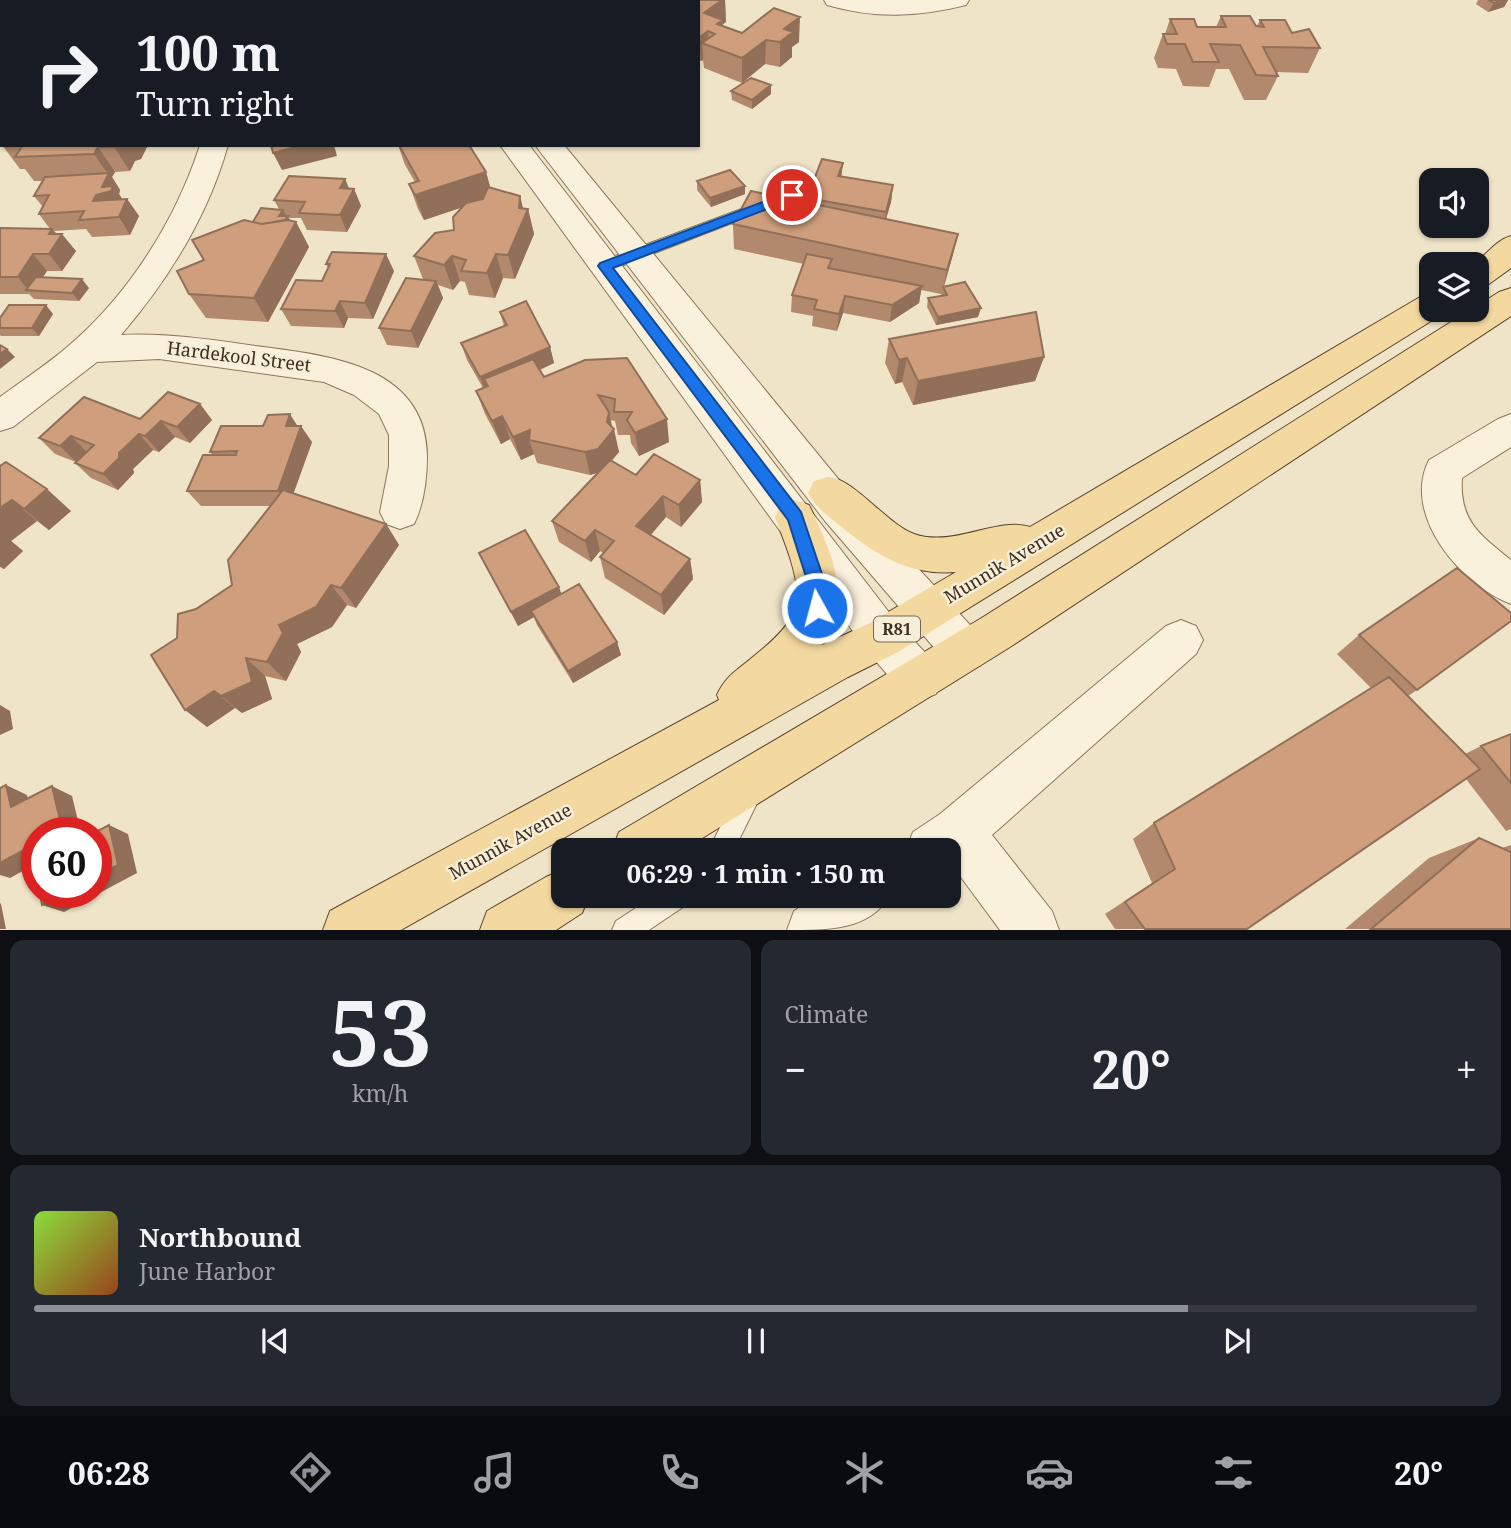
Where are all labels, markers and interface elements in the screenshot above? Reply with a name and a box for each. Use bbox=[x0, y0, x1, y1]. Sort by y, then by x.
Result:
text: 100 m bbox=[136, 19, 280, 85]
icon: right bbox=[21, 28, 112, 119]
text: Turn right bbox=[136, 82, 294, 125]
pin bbox=[762, 165, 822, 225]
map controls bbox=[1419, 168, 1489, 322]
button: sound bbox=[1419, 168, 1489, 238]
icon: arrive bbox=[773, 176, 811, 214]
button: layers bbox=[1419, 252, 1489, 322]
street label: Hardekool Street bbox=[166, 335, 312, 377]
street label: Munnik Avenue bbox=[939, 517, 1069, 609]
position arrow bbox=[780, 571, 854, 645]
road number: R81 bbox=[874, 616, 920, 642]
street label: Munnik Avenue bbox=[444, 797, 576, 885]
speed limit sign: 60 bbox=[21, 817, 112, 908]
text: 06:29 · 1 min · 150 m bbox=[626, 855, 886, 891]
text: 53 bbox=[329, 969, 432, 1093]
text: Climate bbox=[785, 998, 868, 1030]
text: 20° bbox=[1091, 1033, 1171, 1104]
text: − bbox=[785, 1043, 807, 1095]
text: + bbox=[1456, 1043, 1477, 1095]
text: km/h bbox=[352, 1077, 408, 1109]
text: Northbound bbox=[139, 1219, 301, 1255]
text: June Harbor bbox=[139, 1255, 275, 1287]
icon: previous bbox=[256, 1322, 294, 1360]
icon: pause bbox=[737, 1322, 775, 1360]
icon: next bbox=[1218, 1322, 1256, 1360]
icon: directions bbox=[286, 1448, 335, 1497]
icon: music bbox=[470, 1448, 519, 1497]
icon: phone bbox=[655, 1448, 704, 1497]
icon: climate bbox=[840, 1448, 889, 1497]
icon: car bbox=[1025, 1448, 1074, 1497]
icon: filters bbox=[1209, 1448, 1258, 1497]
text: 06:28 bbox=[68, 1451, 150, 1494]
text: 20° bbox=[1394, 1451, 1443, 1494]

